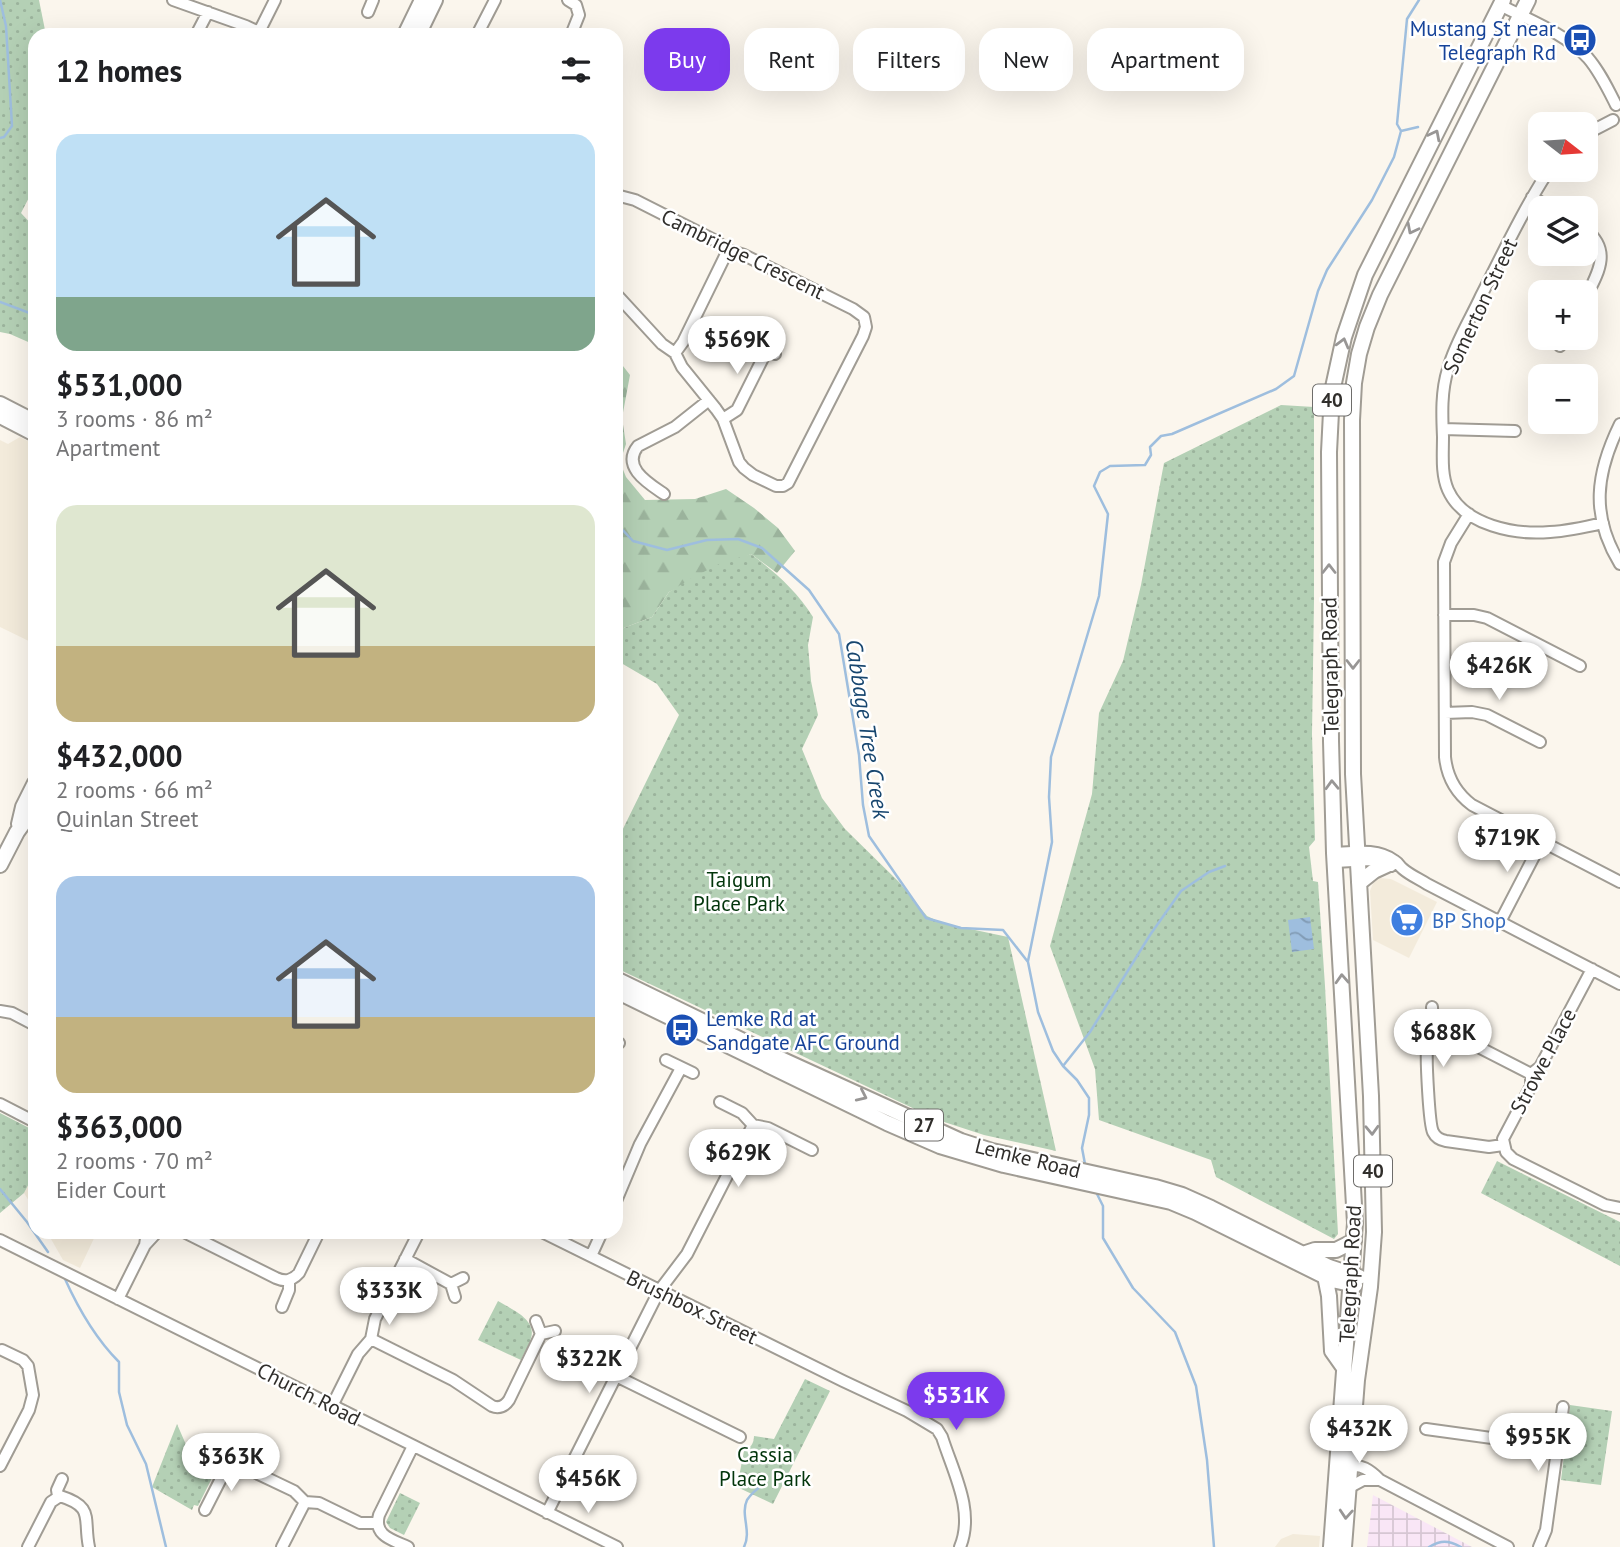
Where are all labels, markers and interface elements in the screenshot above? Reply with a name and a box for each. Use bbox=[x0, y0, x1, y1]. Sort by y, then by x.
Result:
place label: Mustang St near Telegraph Rd bbox=[1410, 15, 1556, 66]
bus stop icon: Mustang St near Telegraph Rd bbox=[1561, 21, 1599, 59]
chip: Buy bbox=[644, 28, 730, 91]
chip: Rent bbox=[744, 28, 839, 91]
chip: Filters bbox=[853, 28, 965, 91]
chip: New bbox=[979, 28, 1073, 91]
chip: Apartment bbox=[1087, 28, 1244, 91]
text: 12 homes bbox=[56, 51, 182, 90]
icon: filters bbox=[557, 51, 595, 89]
north arrow bbox=[1528, 112, 1598, 182]
map controls bbox=[1528, 112, 1598, 434]
one-way arrow bbox=[1426, 130, 1440, 142]
icon: home bbox=[263, 179, 389, 305]
button: layers bbox=[1528, 196, 1598, 266]
street label: Cambridge Crescent bbox=[657, 203, 829, 305]
one-way arrow bbox=[1407, 222, 1421, 235]
street label: Somerton Street bbox=[1437, 234, 1523, 378]
button: + bbox=[1528, 280, 1598, 350]
pin: $569K bbox=[688, 316, 786, 376]
text: $569K bbox=[704, 324, 770, 353]
one-way arrow bbox=[1335, 337, 1349, 349]
button: − bbox=[1528, 364, 1598, 434]
text: $531,000 bbox=[56, 365, 183, 404]
road number: 40 bbox=[1313, 384, 1351, 416]
text: 3 rooms · 86 m² bbox=[56, 404, 213, 433]
text: Apartment bbox=[56, 433, 160, 462]
icon: home bbox=[263, 550, 389, 676]
one-way arrow bbox=[1321, 563, 1337, 574]
street label: Telegraph Road bbox=[1315, 597, 1345, 735]
water label: Cabbage Tree Creek bbox=[840, 637, 897, 822]
pin: $426K bbox=[1450, 642, 1548, 702]
text: $426K bbox=[1466, 650, 1532, 679]
one-way arrow bbox=[1345, 659, 1360, 670]
text: $432,000 bbox=[56, 736, 183, 775]
text: 2 rooms · 66 m² bbox=[56, 775, 213, 804]
one-way arrow bbox=[1324, 779, 1340, 790]
text: Quinlan Street bbox=[56, 804, 198, 833]
pin: $719K bbox=[1458, 814, 1556, 874]
text: $719K bbox=[1474, 822, 1540, 851]
park label: Taigum Place Park bbox=[693, 866, 785, 917]
supermarket icon: BP Shop bbox=[1388, 901, 1426, 939]
place label: BP Shop bbox=[1432, 907, 1506, 934]
icon: home bbox=[263, 921, 389, 1047]
one-way arrow bbox=[1334, 973, 1349, 984]
street label: Strowe Place bbox=[1504, 1004, 1582, 1118]
place label: Lemke Rd at Sandgate AFC Ground bbox=[706, 1005, 900, 1056]
pin: $688K bbox=[1394, 1010, 1492, 1069]
bus stop icon: Lemke Rd at Sandgate AFC Ground bbox=[663, 1011, 701, 1049]
text: $688K bbox=[1410, 1017, 1476, 1046]
one-way arrow bbox=[855, 1088, 867, 1102]
text: $363,000 bbox=[56, 1107, 183, 1146]
road number: 27 bbox=[905, 1110, 943, 1140]
one-way arrow bbox=[1364, 1125, 1379, 1136]
pin: $629K bbox=[689, 1130, 787, 1189]
street label: Lemke Road bbox=[972, 1132, 1084, 1184]
text: $629K bbox=[705, 1137, 771, 1166]
text: 2 rooms · 70 m² bbox=[56, 1146, 213, 1175]
road number: 40 bbox=[1354, 1156, 1392, 1186]
text: Eider Court bbox=[56, 1175, 166, 1204]
street label: Telegraph Road bbox=[1333, 1204, 1367, 1344]
street label: Brushbox Street bbox=[622, 1264, 762, 1350]
pin: $333K bbox=[340, 1268, 438, 1327]
text: $333K bbox=[356, 1275, 422, 1304]
pin: $322K bbox=[540, 1336, 638, 1395]
text: $322K bbox=[556, 1343, 622, 1372]
street label: Church Road bbox=[253, 1356, 365, 1432]
pin: $531K bbox=[907, 1372, 1005, 1432]
text: $531K bbox=[923, 1380, 989, 1409]
pin: $432K bbox=[1310, 1406, 1408, 1465]
text: $432K bbox=[1326, 1413, 1392, 1442]
pin: $955K bbox=[1489, 1414, 1587, 1473]
text: $955K bbox=[1505, 1421, 1571, 1450]
pin: $363K bbox=[182, 1434, 280, 1493]
text: $363K bbox=[198, 1441, 264, 1470]
park label: Cassia Place Park bbox=[719, 1441, 811, 1492]
pin: $456K bbox=[539, 1456, 637, 1515]
text: $456K bbox=[555, 1463, 621, 1492]
one-way arrow bbox=[1339, 1508, 1354, 1519]

